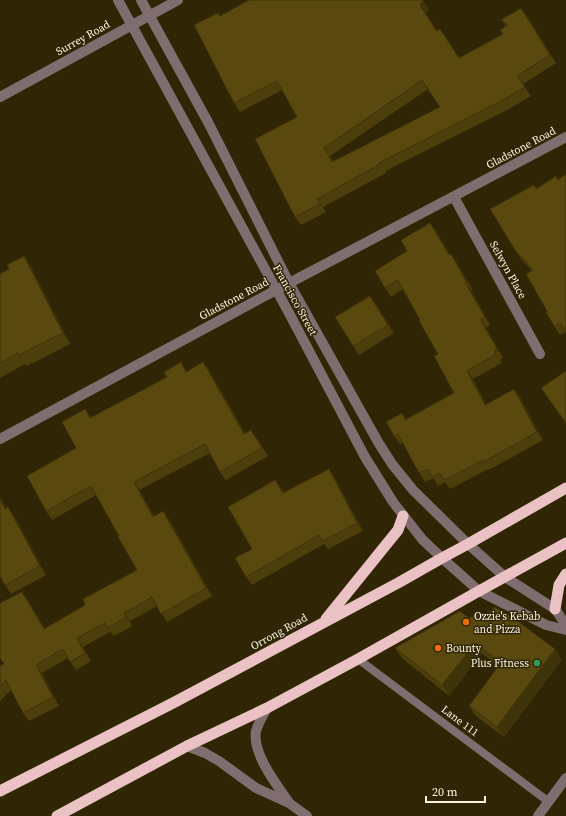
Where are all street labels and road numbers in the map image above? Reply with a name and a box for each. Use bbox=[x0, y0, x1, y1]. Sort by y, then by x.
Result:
street label: Surrey Road bbox=[53, 17, 113, 59]
street label: Gladstone Road bbox=[484, 123, 559, 173]
street label: Selwyn Place bbox=[486, 238, 530, 302]
street label: Francisco Street bbox=[269, 262, 321, 338]
street label: Gladstone Road bbox=[197, 274, 272, 324]
street label: Orrong Road bbox=[248, 610, 311, 654]
street label: Lane 111 bbox=[438, 702, 482, 740]

